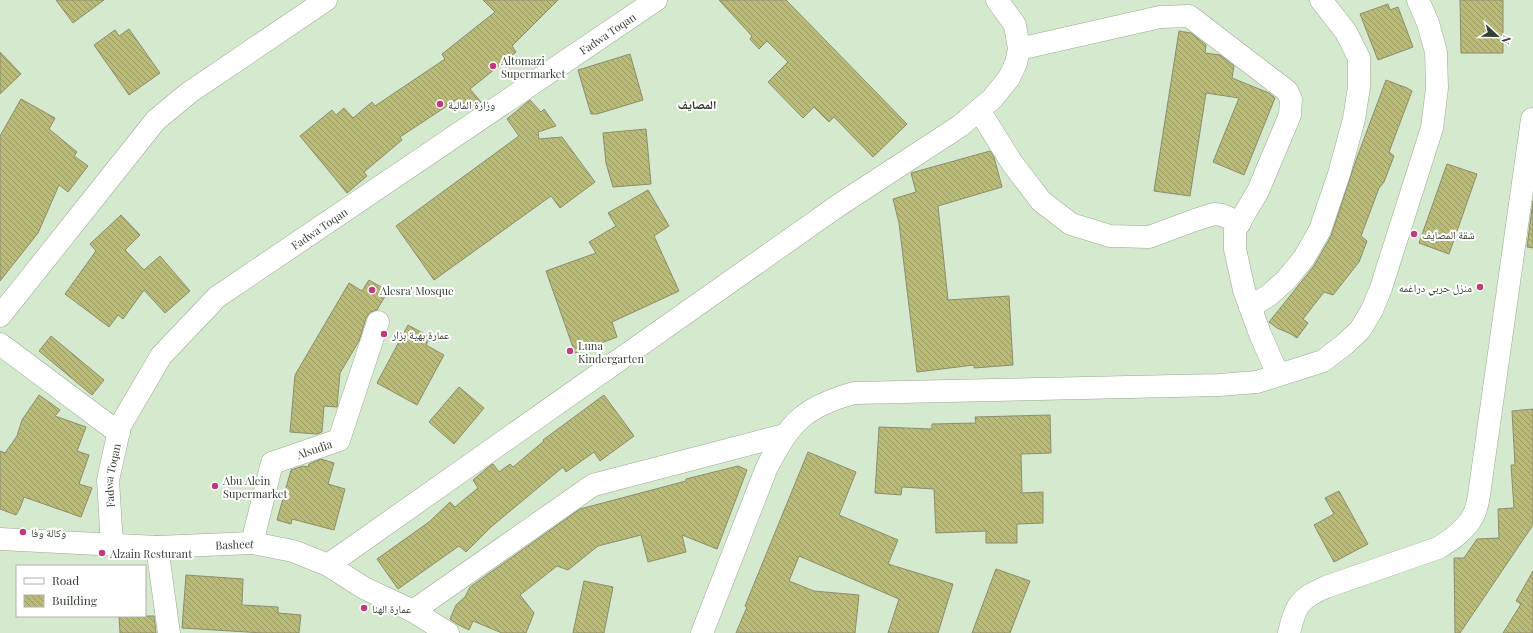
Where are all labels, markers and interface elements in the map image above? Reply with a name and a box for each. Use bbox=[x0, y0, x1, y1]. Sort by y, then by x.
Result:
street label: Fadwa Toqan bbox=[576, 8, 639, 57]
north arrow bbox=[1477, 16, 1517, 56]
text: N bbox=[1498, 33, 1515, 46]
place label: Altomazi Supermarket bbox=[500, 53, 565, 81]
marker: Altomazi Supermarket bbox=[488, 61, 498, 71]
district label: المصايف bbox=[678, 96, 716, 112]
place label: وزارة المالية bbox=[448, 97, 495, 112]
marker: وزارة المالية bbox=[435, 99, 445, 109]
street label: Fadwa Toqan bbox=[288, 203, 350, 252]
place label: شقة المصايف bbox=[1422, 227, 1475, 242]
marker: شقة المصايف bbox=[1409, 229, 1419, 239]
place label: منزل حربي دراغمه bbox=[1399, 280, 1472, 296]
marker: منزل حربي دراغمه bbox=[1475, 282, 1485, 292]
place label: Alesra' Mosque bbox=[379, 283, 454, 298]
marker: Alesra' Mosque bbox=[367, 285, 377, 295]
place label: عمارة بهية بزار bbox=[391, 327, 450, 342]
marker: عمارة بهية بزار bbox=[379, 329, 389, 339]
place label: Luna Kindergarten bbox=[578, 338, 644, 366]
marker: Luna Kindergarten bbox=[565, 346, 575, 356]
street label: Alsudia bbox=[293, 435, 334, 462]
street label: Fadwa Toqan bbox=[100, 442, 124, 508]
place label: Abu Alein Supermarket bbox=[222, 473, 287, 501]
marker: Abu Alein Supermarket bbox=[210, 481, 220, 491]
place label: وكالة وفا bbox=[31, 525, 66, 540]
marker: وكالة وفا bbox=[18, 527, 28, 537]
street label: Basheet bbox=[215, 535, 256, 552]
place label: Alzain Resturant bbox=[109, 546, 192, 561]
marker: Alzain Resturant bbox=[97, 548, 107, 558]
legend bbox=[16, 565, 146, 617]
text: Road bbox=[52, 572, 79, 588]
text: Building bbox=[52, 592, 98, 608]
place label: عمارة الهنا bbox=[372, 601, 412, 616]
marker: عمارة الهنا bbox=[359, 603, 369, 613]

